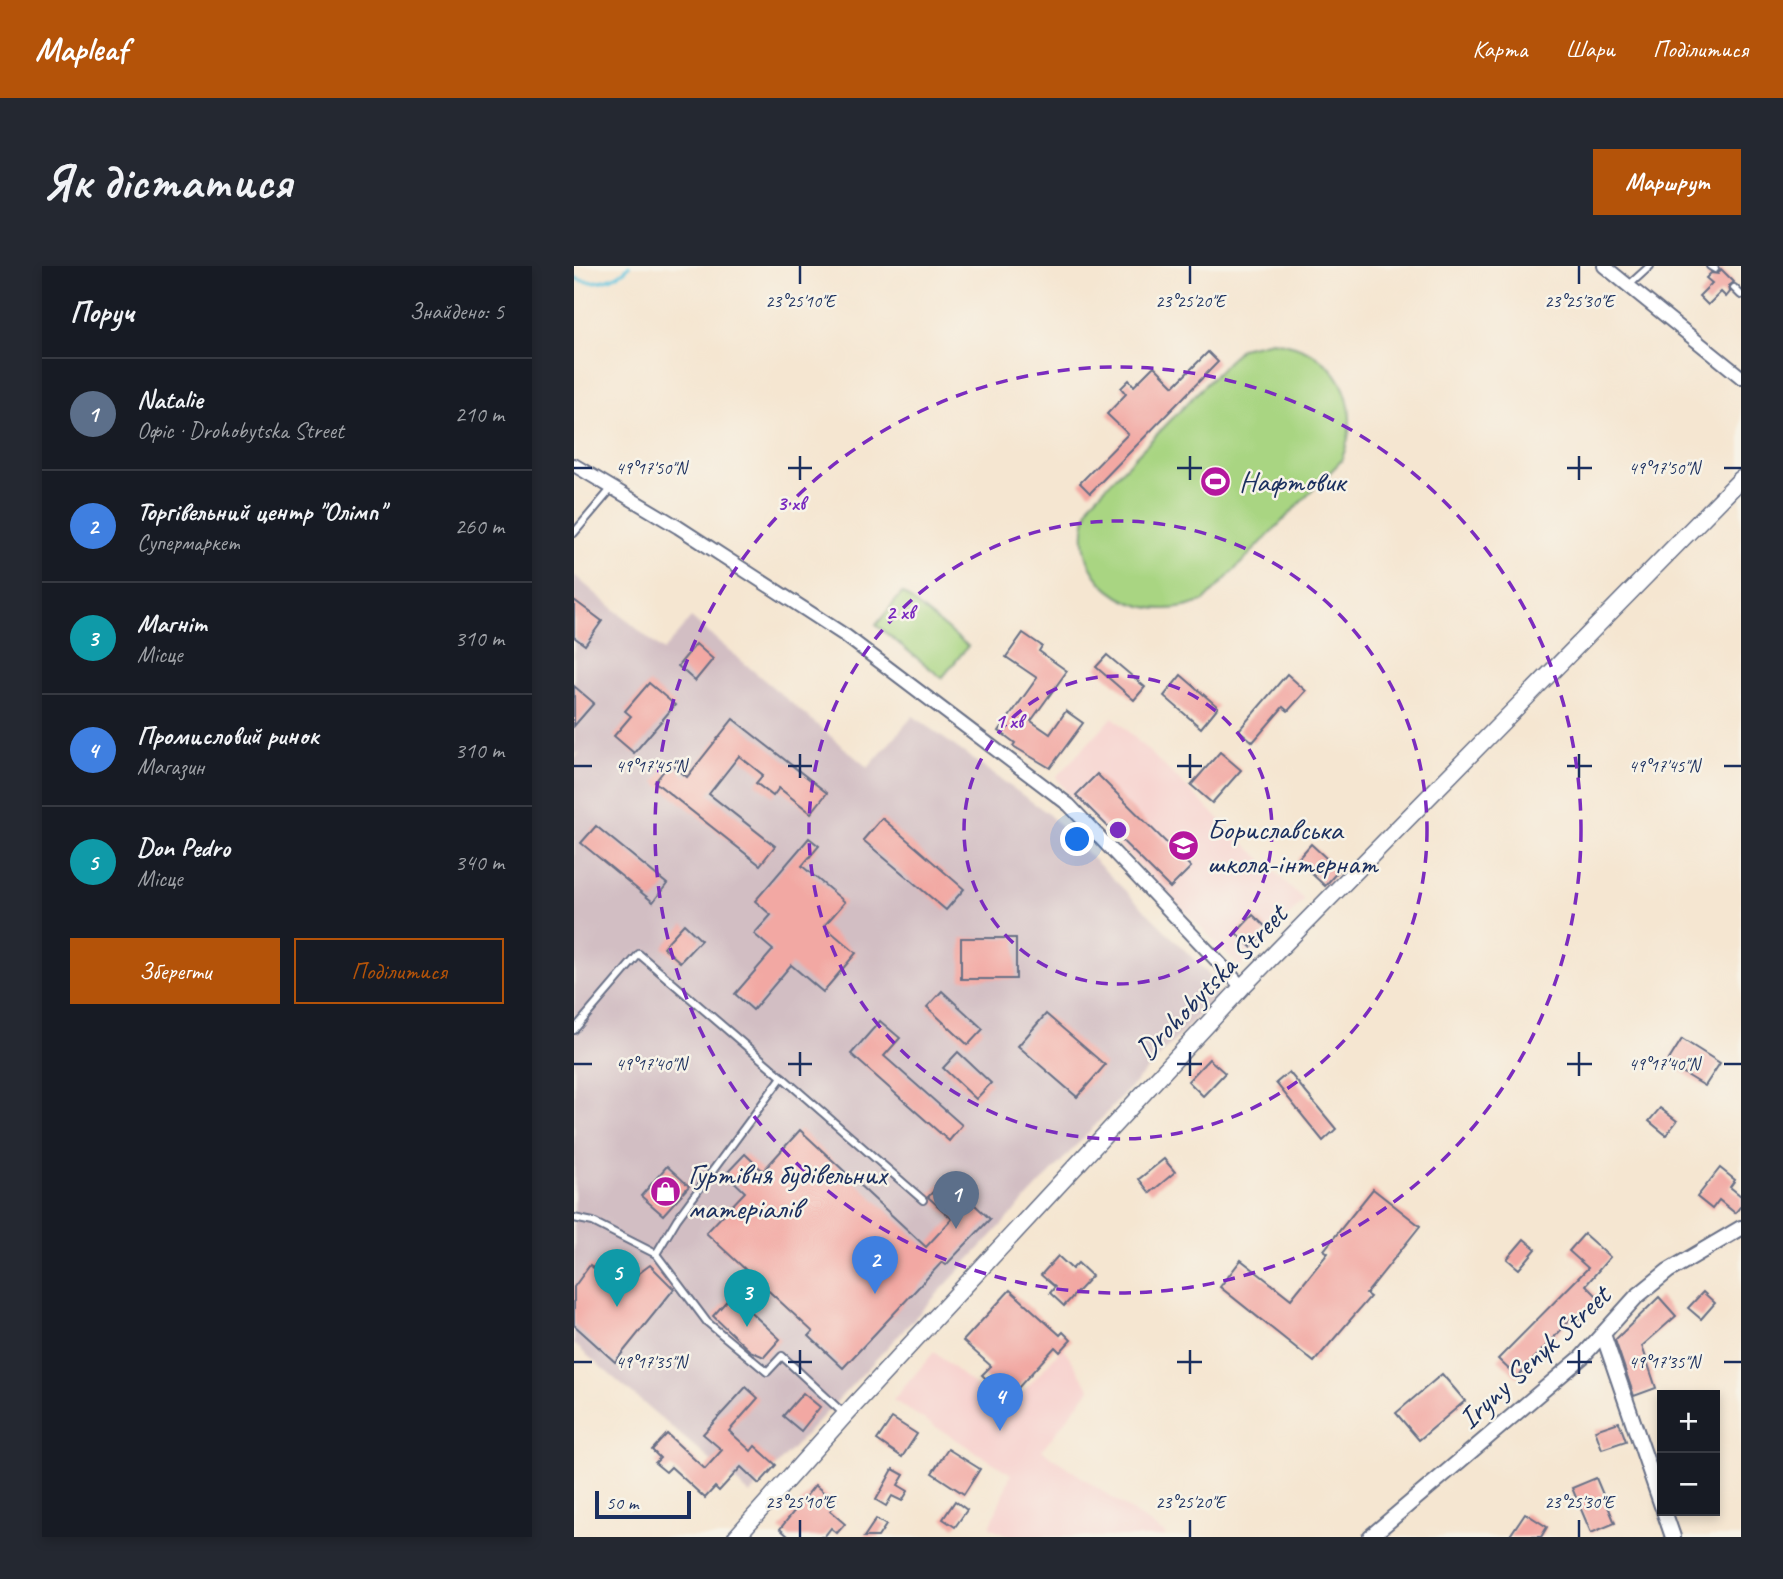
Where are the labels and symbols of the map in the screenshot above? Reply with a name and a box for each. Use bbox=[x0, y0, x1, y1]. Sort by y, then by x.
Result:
text: 23°25'10"E bbox=[765, 290, 837, 312]
text: 23°25'20"E bbox=[1155, 290, 1227, 312]
text: 23°25'30"E bbox=[1544, 290, 1616, 312]
text: 49°17'50"N bbox=[616, 457, 690, 479]
text: 49°17'50"N bbox=[1629, 457, 1703, 479]
place label: Нафтовик bbox=[1239, 462, 1348, 500]
sports icon: Нафтовик bbox=[1199, 464, 1233, 498]
text: 3 хв bbox=[777, 490, 809, 516]
text: 2 хв bbox=[886, 599, 918, 625]
text: 1 хв bbox=[995, 708, 1027, 734]
text: 49°17'45"N bbox=[616, 755, 690, 777]
text: 49°17'45"N bbox=[1629, 755, 1703, 777]
place label: Бориславська школа-інтернат bbox=[1207, 810, 1379, 882]
centre of rings bbox=[1106, 818, 1130, 842]
your location bbox=[1060, 822, 1094, 856]
school or university icon: Бориславська школа-інтернат bbox=[1167, 829, 1201, 863]
street label: Drohobytska Street bbox=[1127, 894, 1297, 1068]
text: 49°17'40"N bbox=[616, 1053, 690, 1075]
text: 49°17'40"N bbox=[1629, 1053, 1703, 1075]
place label: Гуртівня будівельних матеріалів bbox=[688, 1155, 890, 1227]
pin: 1 bbox=[933, 1171, 979, 1229]
shop icon: Гуртівня будівельних матеріалів bbox=[648, 1174, 682, 1208]
pin: 2 bbox=[852, 1236, 898, 1294]
pin: 5 bbox=[594, 1249, 640, 1307]
pin: 3 bbox=[724, 1269, 770, 1327]
street label: Iryny Senyk Street bbox=[1450, 1275, 1620, 1437]
text: 49°17'35"N bbox=[616, 1351, 690, 1373]
text: 49°17'35"N bbox=[1629, 1351, 1703, 1373]
pin: 4 bbox=[977, 1373, 1023, 1431]
scale bar bbox=[595, 1488, 691, 1520]
text: 23°25'10"E bbox=[765, 1491, 837, 1513]
text: 23°25'20"E bbox=[1155, 1491, 1227, 1513]
text: 23°25'30"E bbox=[1544, 1491, 1616, 1513]

